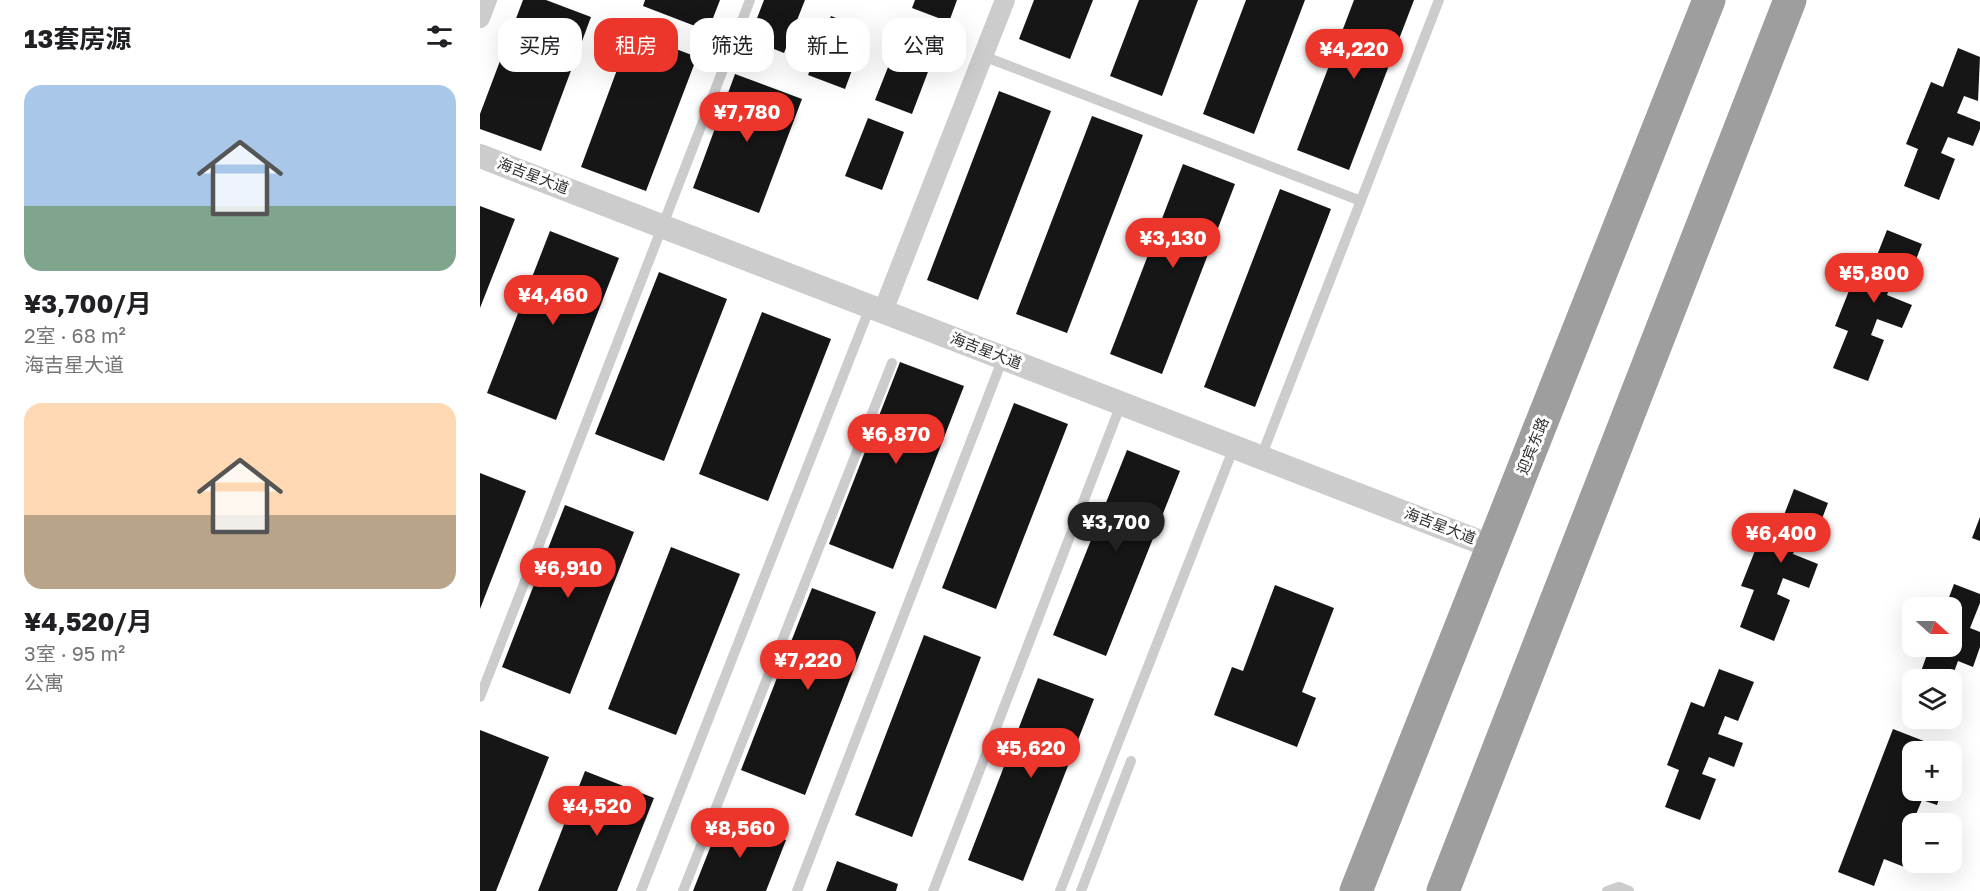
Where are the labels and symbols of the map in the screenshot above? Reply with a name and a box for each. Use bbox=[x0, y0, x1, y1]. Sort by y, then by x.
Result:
pin: ¥4,220 bbox=[1305, 29, 1403, 80]
pin: ¥7,780 bbox=[698, 92, 796, 143]
street label: 海吉星大道 bbox=[495, 153, 572, 197]
pin: ¥3,130 bbox=[1124, 218, 1222, 269]
pin: ¥5,800 bbox=[1825, 253, 1923, 304]
pin: ¥4,460 bbox=[504, 275, 602, 326]
street label: 海吉星大道 bbox=[948, 328, 1025, 372]
pin: ¥6,870 bbox=[847, 414, 945, 465]
street label: 迎宾东路 bbox=[1512, 414, 1552, 477]
pin: ¥3,700 bbox=[1067, 502, 1165, 553]
street label: 海吉星大道 bbox=[1402, 503, 1479, 547]
pin: ¥6,400 bbox=[1732, 513, 1830, 564]
pin: ¥6,910 bbox=[519, 548, 617, 599]
north arrow bbox=[1902, 597, 1962, 657]
pin: ¥7,220 bbox=[759, 640, 857, 691]
pin: ¥5,620 bbox=[982, 728, 1080, 779]
pin: ¥4,520 bbox=[548, 786, 646, 837]
pin: ¥8,560 bbox=[691, 808, 789, 859]

